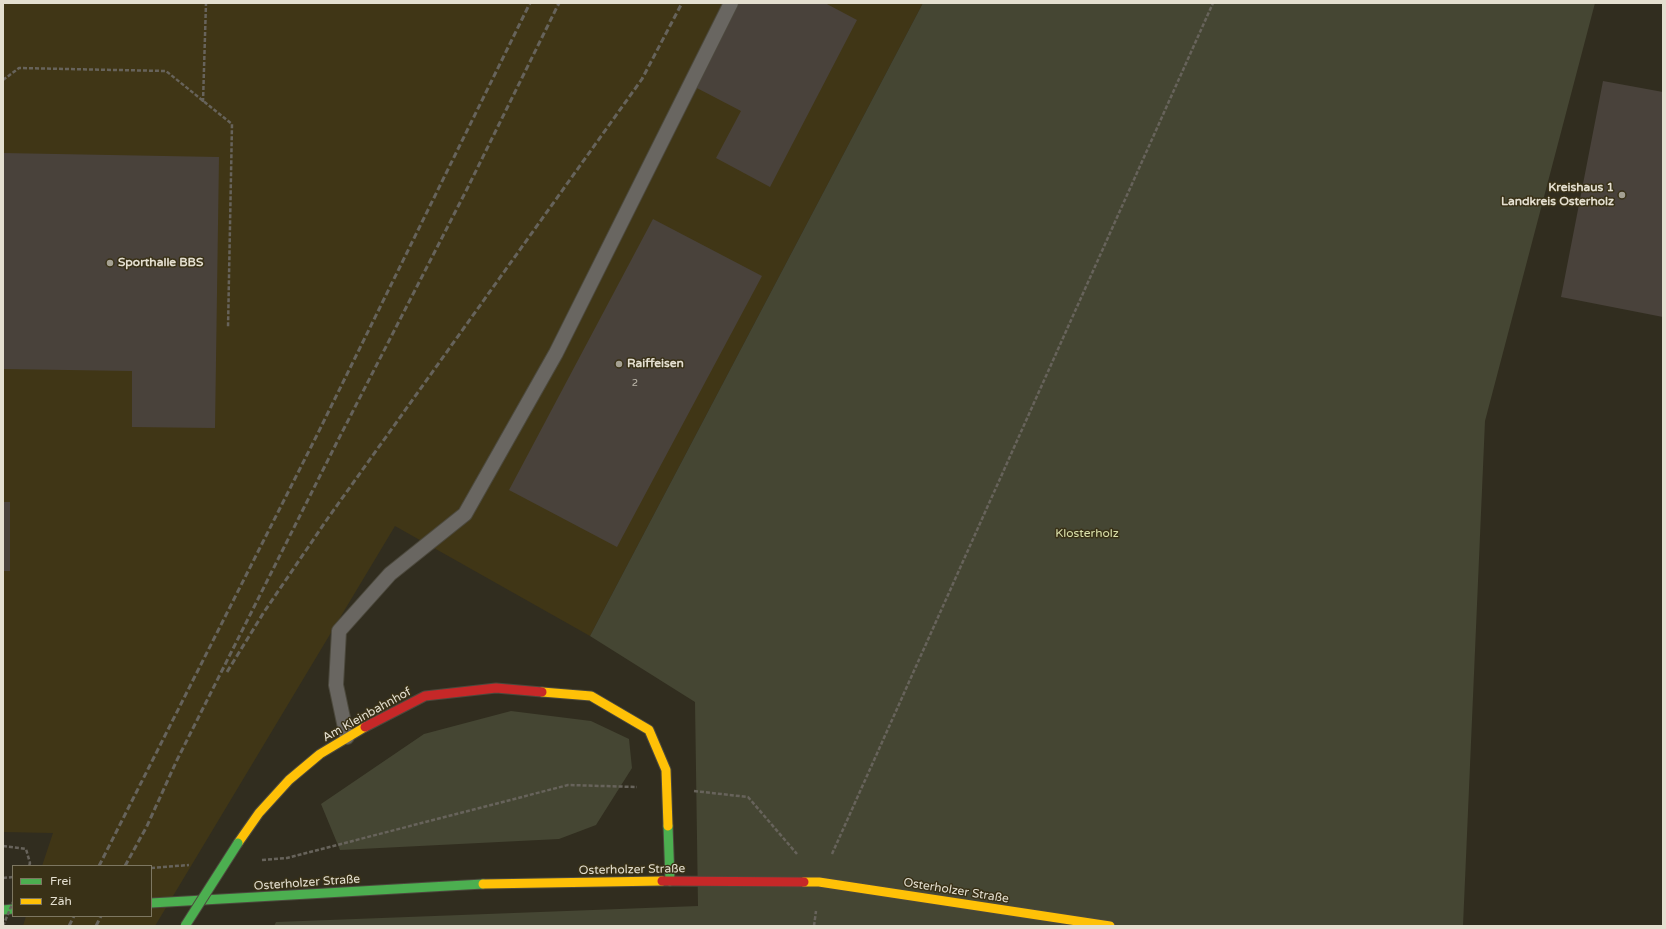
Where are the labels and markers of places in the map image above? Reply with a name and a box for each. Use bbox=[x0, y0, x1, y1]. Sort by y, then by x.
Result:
place label: Kreishaus 1 Landkreis Osterholz bbox=[1501, 181, 1614, 209]
marker: Kreishaus 1 Landkreis Osterholz bbox=[1617, 190, 1627, 200]
place label: Sporthalle BBS bbox=[118, 256, 203, 270]
marker: Sporthalle BBS bbox=[105, 258, 115, 268]
place label: Raiffeisen bbox=[627, 357, 684, 371]
marker: Raiffeisen bbox=[614, 359, 624, 369]

